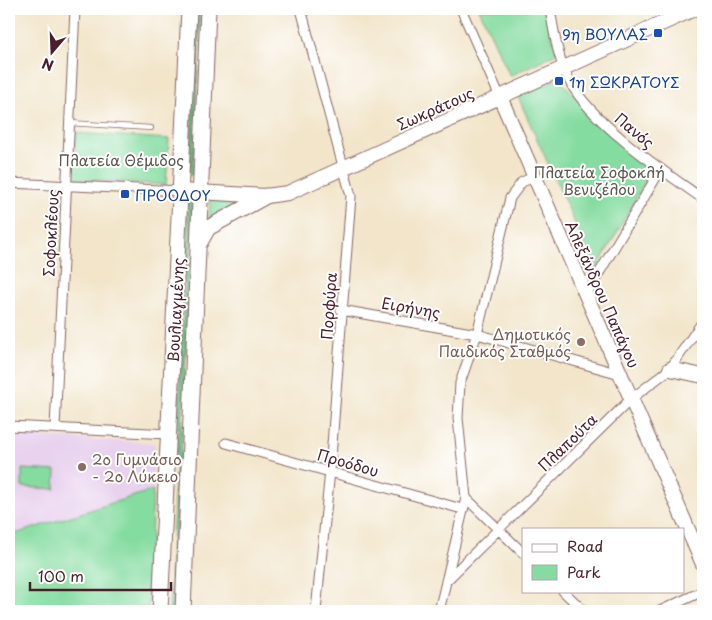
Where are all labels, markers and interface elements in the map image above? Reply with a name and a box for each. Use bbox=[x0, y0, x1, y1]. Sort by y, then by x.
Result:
place label: 9η ΒΟΥΛΑΣ bbox=[562, 22, 648, 45]
marker: 9η ΒΟΥΛΑΣ bbox=[652, 27, 664, 39]
north arrow bbox=[28, 28, 78, 78]
text: N bbox=[39, 53, 56, 76]
place label: 1η ΣΩΚΡΑΤΟΥΣ bbox=[569, 70, 680, 93]
marker: 1η ΣΩΚΡΑΤΟΥΣ bbox=[553, 75, 565, 87]
street label: Σωκράτους bbox=[393, 81, 477, 135]
street label: Πανός bbox=[610, 107, 660, 153]
park label: Πλατεία Θέμιδος bbox=[58, 148, 184, 171]
park label: Πλατεία Σοφοκλή Βενιζέλου bbox=[533, 160, 665, 200]
place label: ΠΡΟΟΔΟΥ bbox=[135, 183, 211, 206]
street label: Σοφοκλέους bbox=[36, 188, 64, 277]
marker: ΠΡΟΟΔΟΥ bbox=[119, 188, 131, 200]
street label: Αλεξάνδρου Παπάγου bbox=[560, 217, 646, 371]
street label: Βουλιαγμένης bbox=[161, 257, 189, 363]
street label: Πορφύρα bbox=[314, 271, 342, 340]
street label: Ειρήνης bbox=[380, 291, 442, 324]
place label: Δημοτικός Παιδικός Σταθμός bbox=[439, 322, 571, 362]
marker: Δημοτικός Παιδικός Σταθμός bbox=[575, 336, 587, 348]
street label: Πλαπούτα bbox=[532, 408, 602, 476]
street label: Προόδου bbox=[314, 442, 382, 482]
place label: 2ο Γυμνάσιο - 2ο Λύκειο bbox=[92, 447, 182, 487]
marker: 2ο Γυμνάσιο - 2ο Λύκειο bbox=[76, 461, 88, 473]
legend bbox=[522, 528, 684, 592]
text: Road bbox=[567, 534, 603, 557]
scale bar bbox=[30, 560, 171, 592]
text: Park bbox=[567, 560, 601, 583]
text: 100 m bbox=[38, 564, 84, 587]

